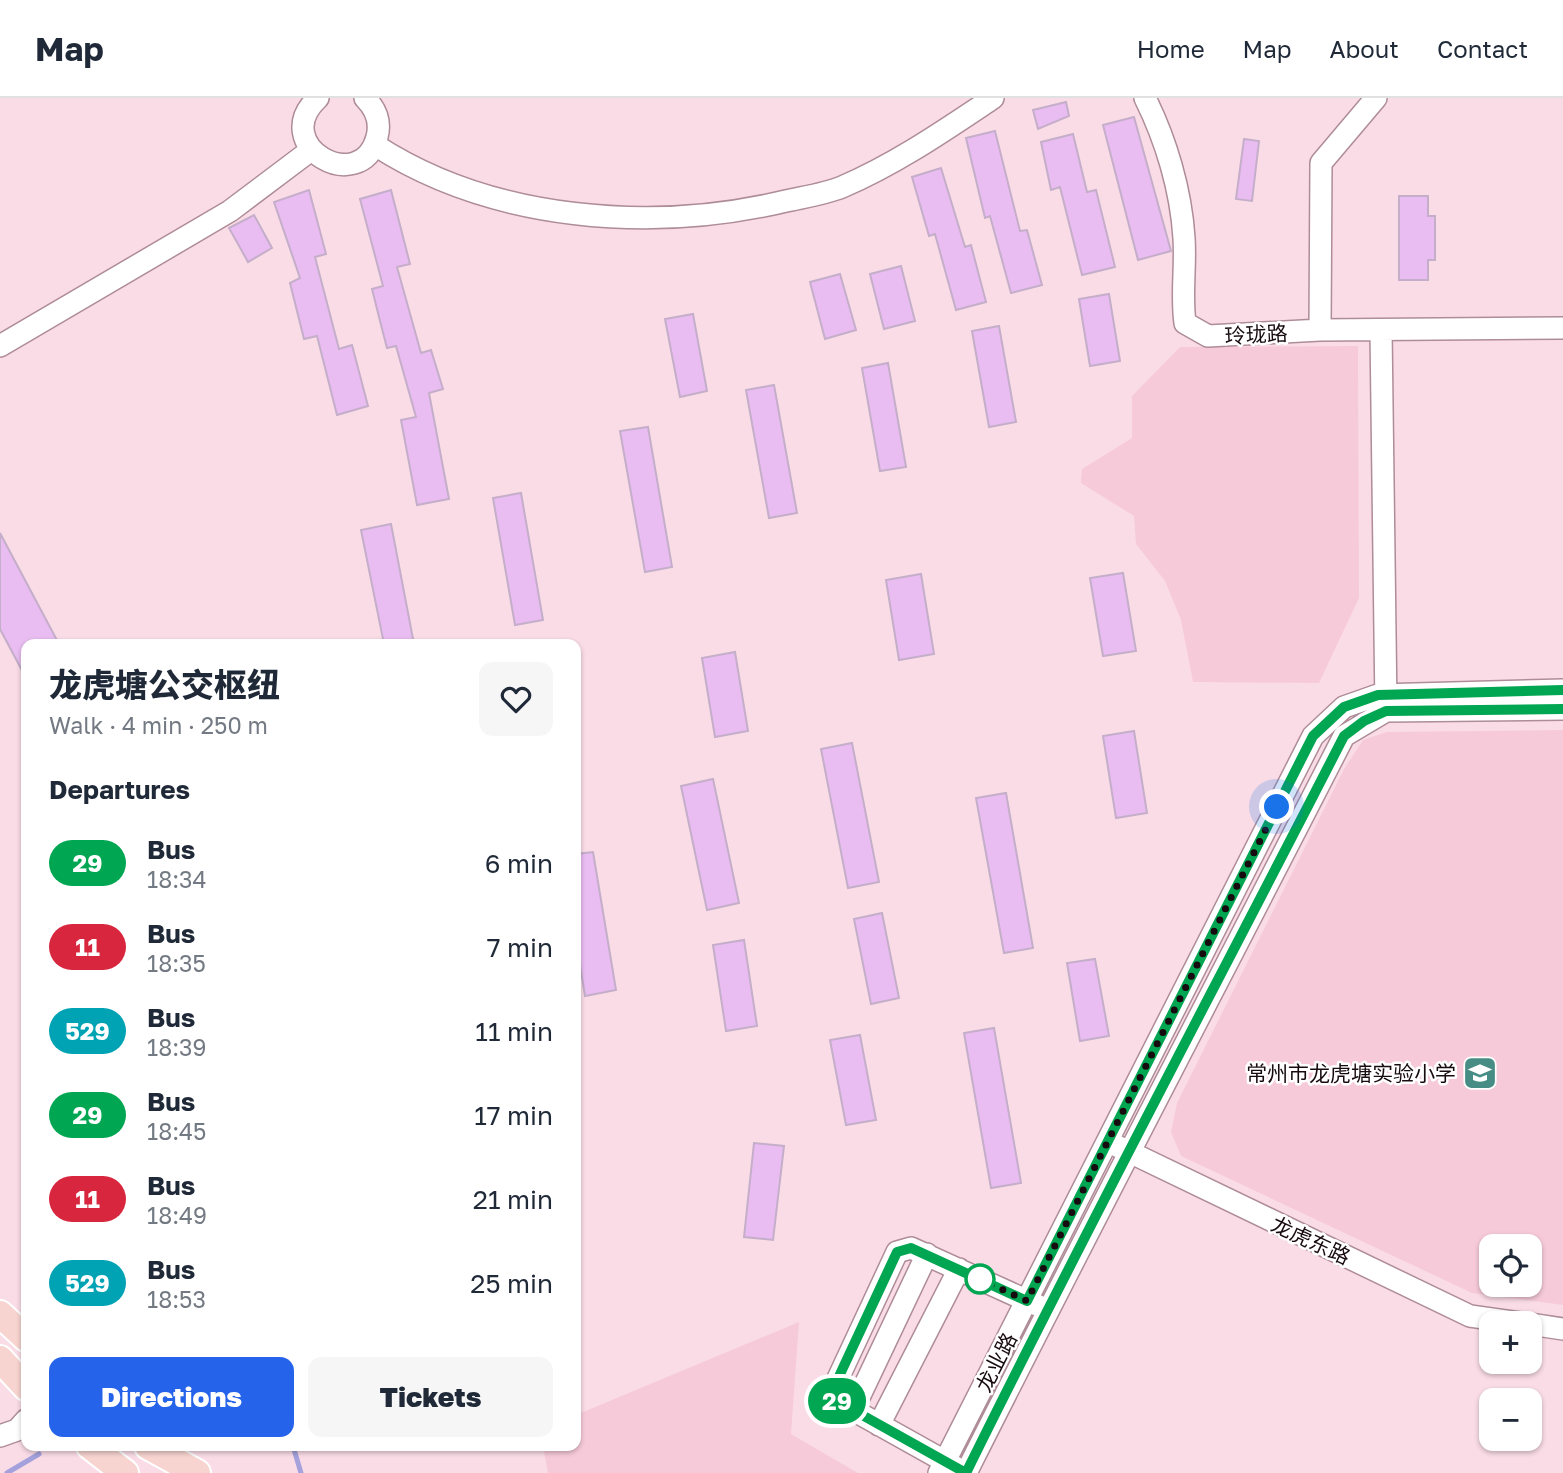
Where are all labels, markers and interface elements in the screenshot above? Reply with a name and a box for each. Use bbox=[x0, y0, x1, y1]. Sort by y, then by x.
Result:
text: Map bbox=[35, 29, 104, 68]
text: Home bbox=[1137, 34, 1205, 63]
text: Map bbox=[1243, 34, 1292, 63]
text: About bbox=[1330, 34, 1399, 63]
text: Contact bbox=[1437, 34, 1528, 63]
street label: 玲珑路 bbox=[1224, 319, 1288, 349]
button: heart bbox=[479, 662, 553, 736]
text: 龙虎塘公交枢纽 bbox=[49, 665, 280, 704]
text: Walk · 4 min · 250 m bbox=[49, 711, 268, 739]
text: Departures bbox=[49, 774, 190, 805]
your location bbox=[1259, 789, 1294, 824]
text: Bus bbox=[147, 834, 195, 865]
text: 29 bbox=[73, 848, 102, 877]
text: 6 min bbox=[485, 848, 553, 879]
text: 18:34 bbox=[147, 865, 207, 893]
text: Bus bbox=[147, 918, 195, 949]
text: 11 bbox=[75, 932, 100, 961]
text: 7 min bbox=[487, 932, 553, 963]
text: 18:35 bbox=[147, 949, 206, 977]
text: Bus bbox=[147, 1002, 195, 1033]
text: 529 bbox=[65, 1016, 110, 1045]
text: 11 min bbox=[475, 1016, 553, 1047]
text: 18:39 bbox=[147, 1033, 206, 1061]
school or university icon: 常州市龙虎塘实验小学 bbox=[1461, 1054, 1499, 1092]
place label: 常州市龙虎塘实验小学 bbox=[1246, 1060, 1456, 1086]
text: Bus bbox=[147, 1086, 195, 1117]
text: 29 bbox=[73, 1100, 102, 1129]
text: 17 min bbox=[474, 1100, 553, 1131]
text: 18:45 bbox=[147, 1117, 206, 1145]
text: Bus bbox=[147, 1170, 195, 1201]
text: 11 bbox=[75, 1184, 100, 1213]
text: 21 min bbox=[473, 1184, 553, 1215]
text: 18:49 bbox=[147, 1201, 207, 1229]
street label: 龙虎东路 bbox=[1267, 1210, 1355, 1270]
map controls bbox=[1479, 1234, 1542, 1451]
button: locate bbox=[1479, 1234, 1542, 1297]
text: Bus bbox=[147, 1254, 195, 1285]
unlabelled marker bbox=[965, 1264, 995, 1294]
text: 529 bbox=[65, 1268, 110, 1297]
text: 25 min bbox=[470, 1268, 553, 1299]
text: 18:53 bbox=[147, 1285, 206, 1313]
button: + bbox=[1479, 1311, 1542, 1374]
street label: 龙业路 bbox=[970, 1328, 1022, 1396]
button: Directions bbox=[49, 1357, 294, 1437]
button: Tickets bbox=[308, 1357, 553, 1437]
line badge: 29 bbox=[806, 1378, 868, 1424]
text: 29 bbox=[822, 1386, 852, 1415]
button: − bbox=[1479, 1388, 1542, 1451]

